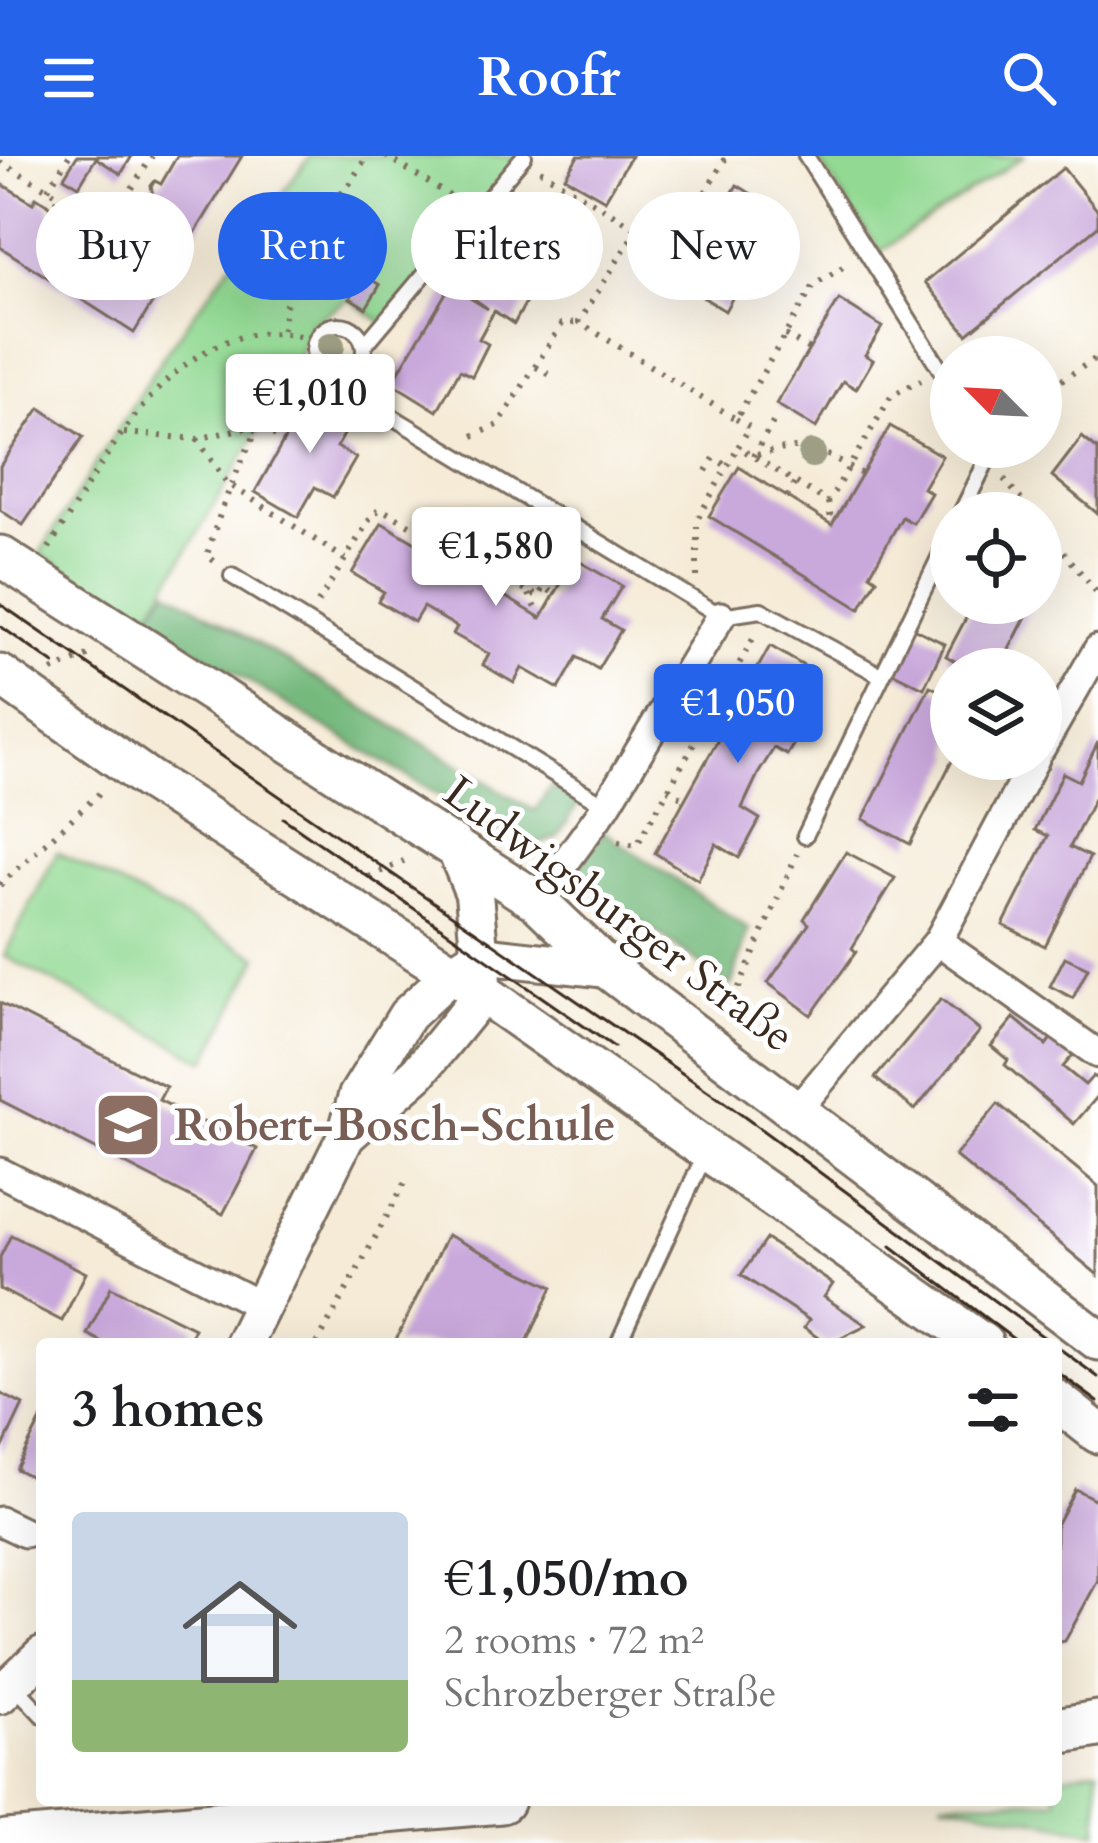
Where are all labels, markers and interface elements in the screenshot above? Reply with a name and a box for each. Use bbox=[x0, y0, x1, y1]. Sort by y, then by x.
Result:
text: Roofr bbox=[477, 42, 621, 115]
icon: menu bbox=[36, 45, 102, 111]
icon: search bbox=[996, 45, 1062, 111]
chip: Buy bbox=[36, 192, 194, 300]
chip: Rent bbox=[218, 192, 387, 300]
chip: Filters bbox=[411, 192, 603, 300]
chip: New bbox=[627, 192, 800, 300]
north arrow bbox=[930, 336, 1062, 468]
map controls bbox=[930, 336, 1062, 780]
pin: €1,010 bbox=[212, 354, 408, 456]
text: €1,010 bbox=[253, 366, 367, 419]
button: locate bbox=[930, 492, 1062, 624]
pin: €1,580 bbox=[398, 507, 594, 609]
text: €1,580 bbox=[439, 519, 553, 572]
button: layers bbox=[930, 648, 1062, 780]
pin: €1,050 bbox=[640, 664, 836, 766]
text: €1,050 bbox=[681, 676, 795, 729]
street label: Ludwigsburger Straße bbox=[431, 762, 807, 1066]
school or university icon: Robert-Bosch-Schule bbox=[93, 1090, 163, 1160]
place label: Robert-Bosch-Schule bbox=[174, 1095, 616, 1156]
text: 3 homes bbox=[72, 1375, 264, 1445]
icon: filters bbox=[960, 1377, 1026, 1443]
text: €1,050/mo bbox=[444, 1544, 689, 1614]
icon: home bbox=[168, 1560, 312, 1704]
text: 2 rooms · 72 m² bbox=[444, 1614, 704, 1667]
text: Schrozberger Straße bbox=[444, 1667, 776, 1720]

